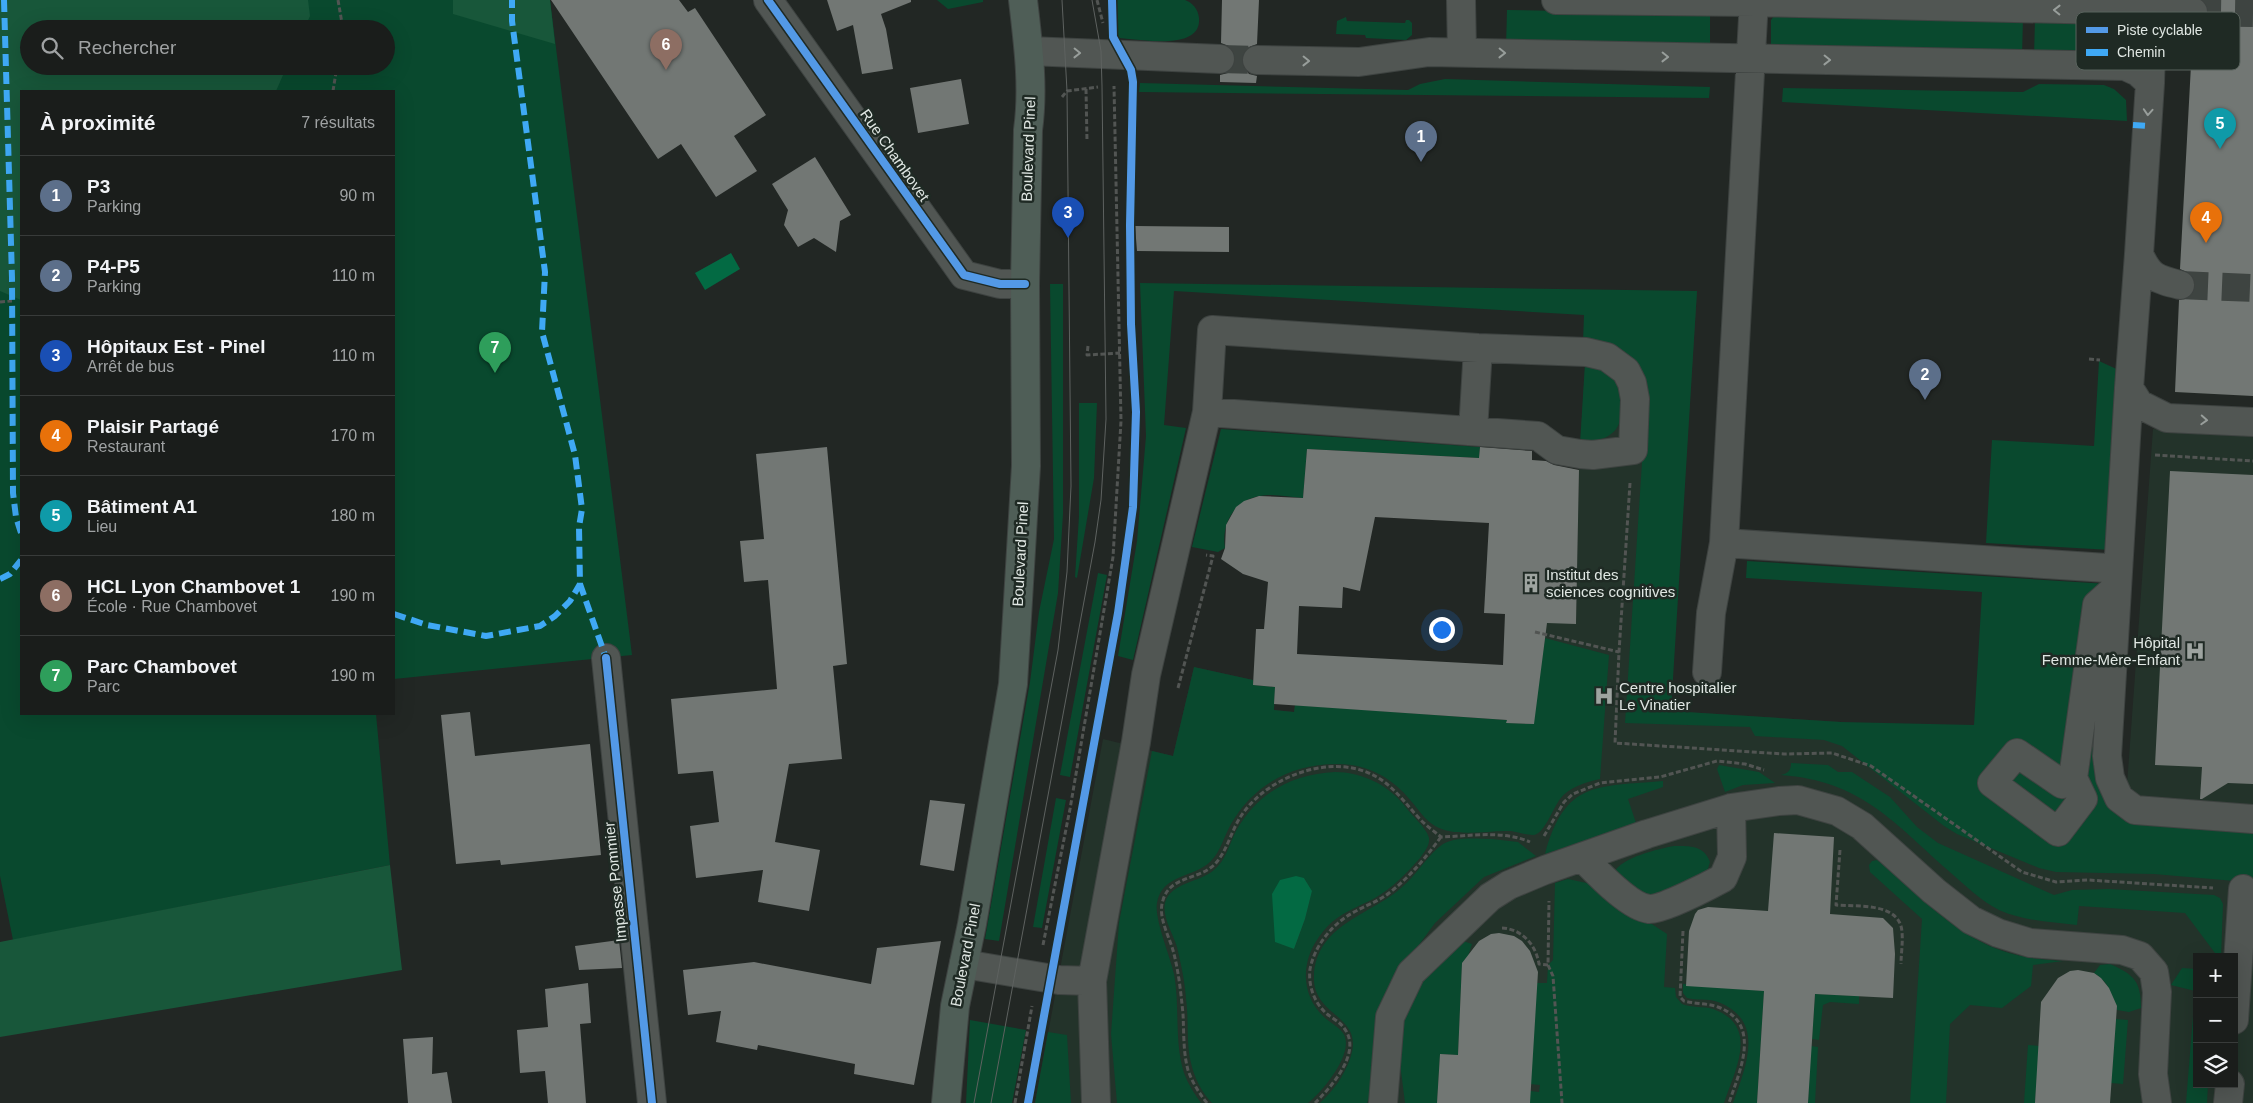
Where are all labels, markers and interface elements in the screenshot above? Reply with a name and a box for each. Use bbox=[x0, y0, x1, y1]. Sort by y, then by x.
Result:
one-way arrow bbox=[2053, 5, 2060, 15]
legend bbox=[2076, 12, 2240, 70]
search box bbox=[20, 20, 395, 75]
text: Piste cyclable bbox=[2117, 22, 2203, 38]
pin: 6 bbox=[650, 29, 682, 70]
icon: search bbox=[38, 34, 66, 62]
text: Rechercher bbox=[78, 37, 176, 58]
text: Chemin bbox=[2117, 44, 2165, 60]
one-way arrow bbox=[1074, 48, 1082, 59]
one-way arrow bbox=[1499, 48, 1507, 58]
one-way arrow bbox=[1662, 52, 1669, 62]
one-way arrow bbox=[1824, 55, 1832, 65]
one-way arrow bbox=[1302, 56, 1310, 66]
street label: Boulevard Pinel bbox=[1018, 96, 1038, 202]
street label: Rue Chambovet bbox=[857, 106, 934, 205]
one-way arrow bbox=[2142, 108, 2153, 116]
pin: 5 bbox=[2204, 108, 2236, 149]
text: À proximité bbox=[40, 111, 156, 134]
text: 7 résultats bbox=[301, 114, 375, 131]
pin: 1 bbox=[1405, 121, 1437, 162]
text: P3 bbox=[87, 176, 110, 197]
text: 1 bbox=[52, 187, 60, 204]
text: 90 m bbox=[339, 187, 375, 204]
pin: 3 bbox=[1052, 197, 1084, 238]
text: Parking bbox=[87, 198, 141, 215]
pin: 4 bbox=[2190, 202, 2222, 243]
text: P4-P5 bbox=[87, 256, 140, 277]
text: 2 bbox=[52, 267, 60, 284]
text: 110 m bbox=[332, 267, 375, 284]
text: Parking bbox=[87, 278, 141, 295]
pin: 7 bbox=[479, 332, 511, 373]
text: Hôpitaux Est - Pinel bbox=[87, 336, 265, 357]
text: 3 bbox=[52, 347, 60, 364]
text: 110 m bbox=[332, 347, 375, 364]
text: Arrêt de bus bbox=[87, 358, 174, 375]
pin: 2 bbox=[1909, 359, 1941, 400]
one-way arrow bbox=[2201, 414, 2209, 425]
text: Plaisir Partagé bbox=[87, 416, 219, 437]
text: 4 bbox=[52, 427, 60, 444]
text: 170 m bbox=[331, 427, 375, 444]
text: Restaurant bbox=[87, 438, 165, 455]
text: Bâtiment A1 bbox=[87, 496, 197, 517]
street label: Boulevard Pinel bbox=[1009, 501, 1031, 607]
text: 5 bbox=[52, 507, 60, 524]
text: 180 m bbox=[331, 507, 375, 524]
text: Lieu bbox=[87, 518, 117, 535]
place label: Institut des sciences cognitives bbox=[1546, 566, 1675, 600]
building icon: Institut des sciences cognitives bbox=[1520, 572, 1542, 594]
text: HCL Lyon Chambovet 1 bbox=[87, 576, 300, 597]
text: 6 bbox=[52, 587, 60, 604]
text: 190 m bbox=[331, 587, 375, 604]
text: École · Rue Chambovet bbox=[87, 598, 257, 615]
your location bbox=[1429, 617, 1455, 643]
place label: Hôpital Femme-Mère-Enfant bbox=[2042, 634, 2181, 668]
hospital icon: Hôpital Femme-Mère-Enfant bbox=[2184, 640, 2206, 662]
text: Parc Chambovet bbox=[87, 656, 237, 677]
text: 7 bbox=[52, 667, 60, 684]
text: 190 m bbox=[331, 667, 375, 684]
text: Parc bbox=[87, 678, 120, 695]
place label: Centre hospitalier Le Vinatier bbox=[1619, 679, 1737, 713]
hospital icon: Centre hospitalier Le Vinatier bbox=[1593, 685, 1615, 707]
street label: Impasse Pommier bbox=[600, 821, 630, 943]
street label: Boulevard Pinel bbox=[947, 902, 983, 1008]
map controls bbox=[2193, 953, 2238, 1088]
button: + bbox=[2193, 953, 2238, 998]
button: − bbox=[2193, 998, 2238, 1043]
button: layers bbox=[2193, 1043, 2238, 1088]

